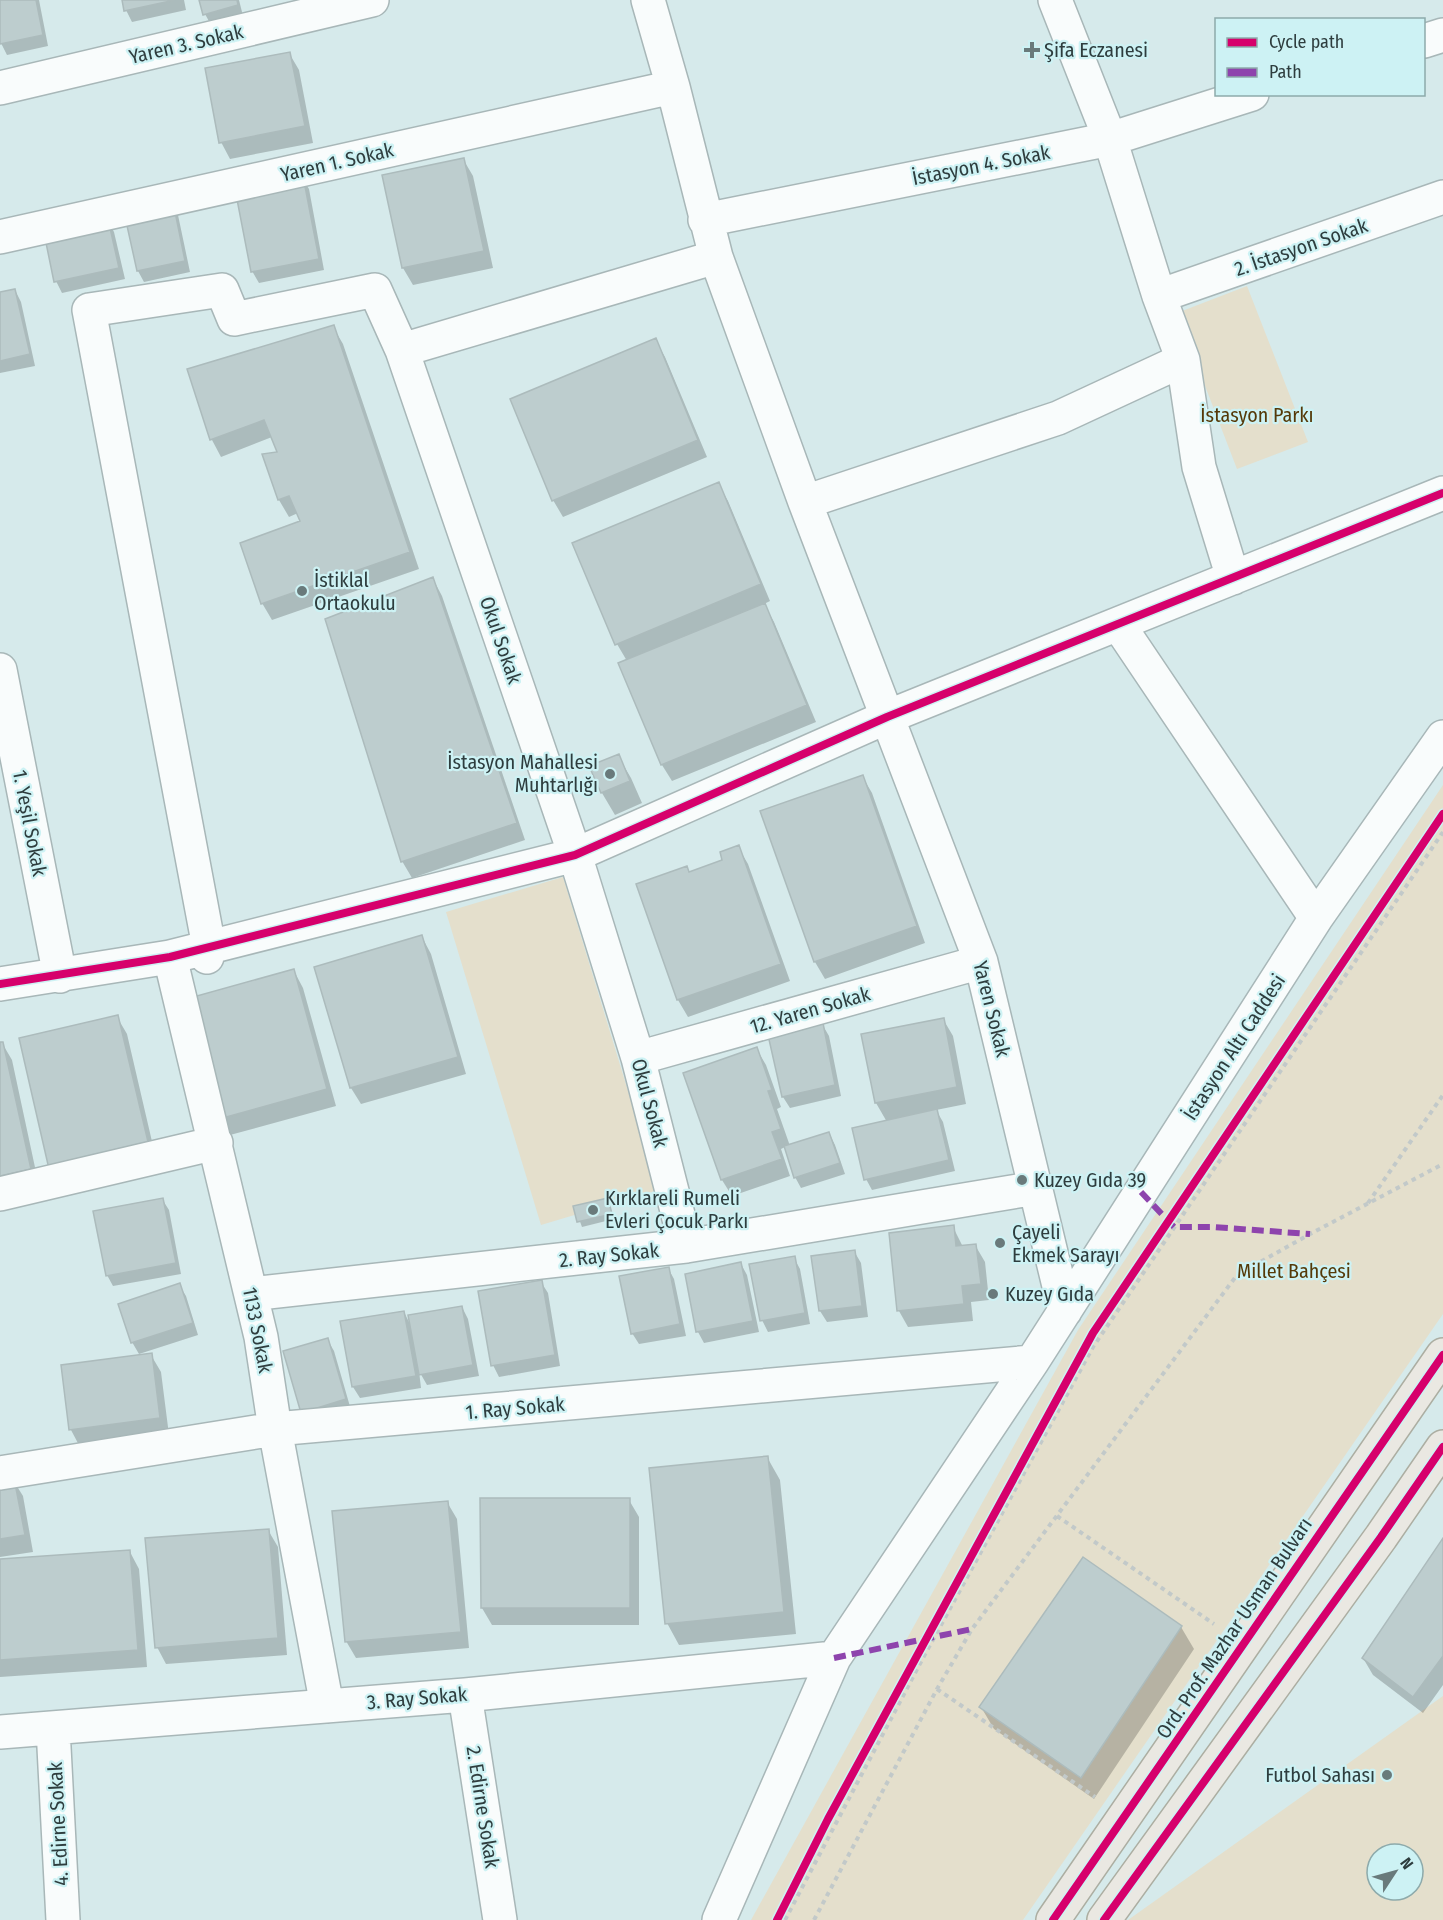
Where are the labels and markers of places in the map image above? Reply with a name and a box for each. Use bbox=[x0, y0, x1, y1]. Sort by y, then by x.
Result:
place label: Şifa Eczanesi bbox=[1044, 38, 1148, 63]
marker: Şifa Eczanesi bbox=[1025, 43, 1039, 57]
place label: İstiklal Ortaokulu bbox=[314, 568, 396, 615]
marker: İstiklal Ortaokulu bbox=[295, 584, 309, 598]
place label: İstasyon Mahallesi Muhtarlığı bbox=[447, 750, 598, 797]
marker: İstasyon Mahallesi Muhtarlığı bbox=[603, 767, 617, 781]
place label: Kuzey Gıda 39 bbox=[1034, 1168, 1146, 1192]
marker: Kuzey Gıda 39 bbox=[1015, 1173, 1029, 1187]
place label: Kırklareli Rumeli Evleri Çocuk Parkı bbox=[605, 1186, 748, 1234]
marker: Kırklareli Rumeli Evleri Çocuk Parkı bbox=[586, 1203, 600, 1217]
place label: Çayeli Ekmek Sarayı bbox=[1012, 1220, 1120, 1267]
marker: Çayeli Ekmek Sarayı bbox=[993, 1236, 1007, 1250]
place label: Kuzey Gıda bbox=[1005, 1282, 1094, 1306]
marker: Kuzey Gıda bbox=[986, 1287, 1000, 1301]
place label: Futbol Sahası bbox=[1265, 1763, 1375, 1787]
marker: Futbol Sahası bbox=[1380, 1768, 1394, 1782]

